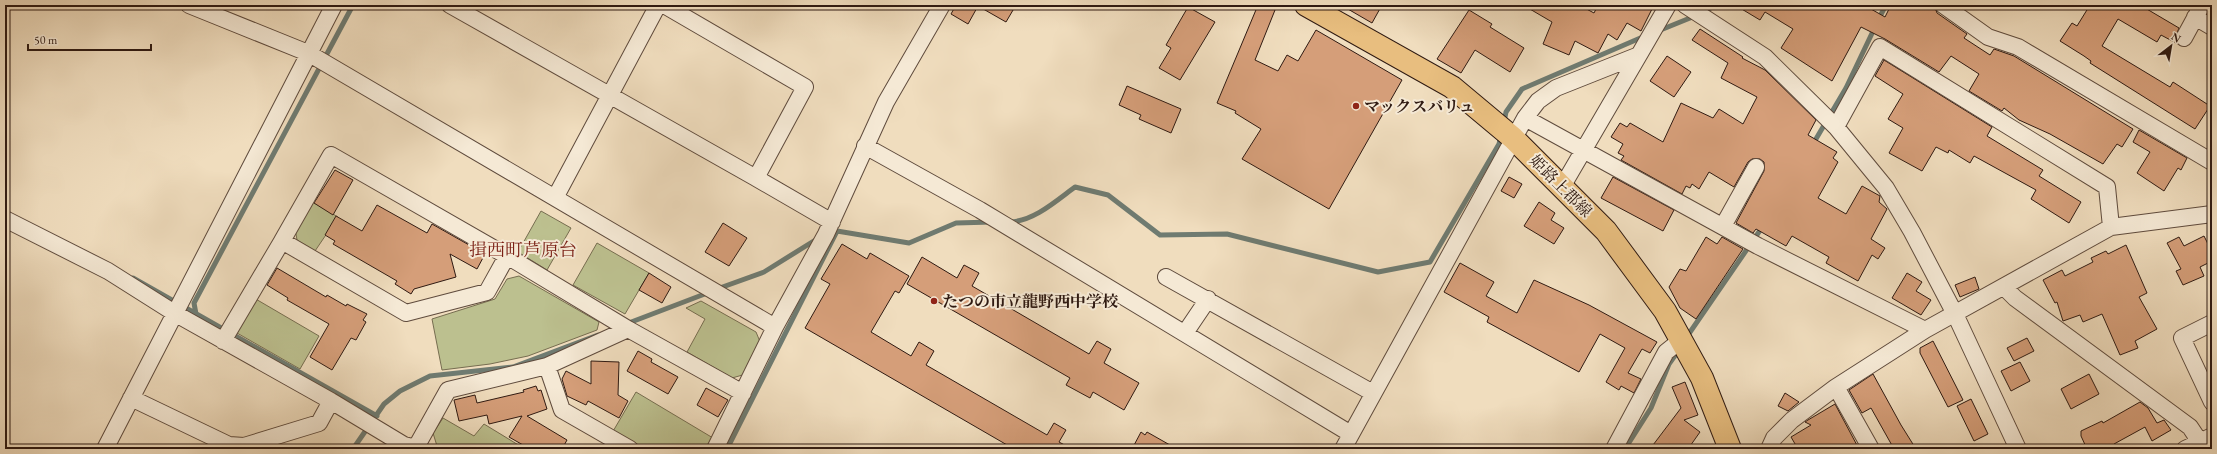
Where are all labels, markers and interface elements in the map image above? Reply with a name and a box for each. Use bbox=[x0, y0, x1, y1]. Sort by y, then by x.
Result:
scale bar bbox=[28, 26, 151, 52]
north arrow bbox=[2151, 26, 2191, 66]
text: N bbox=[2169, 29, 2184, 46]
text: 50 m bbox=[34, 32, 58, 48]
place label: マックスバリュ bbox=[1364, 96, 1475, 117]
marker: マックスバリュ bbox=[1351, 101, 1361, 111]
street label: 姫路上郡線 bbox=[1525, 150, 1597, 222]
district label: 揖西町芦原台 bbox=[469, 238, 577, 261]
place label: たつの市立龍野西中学校 bbox=[942, 291, 1119, 312]
marker: たつの市立龍野西中学校 bbox=[929, 296, 939, 306]

